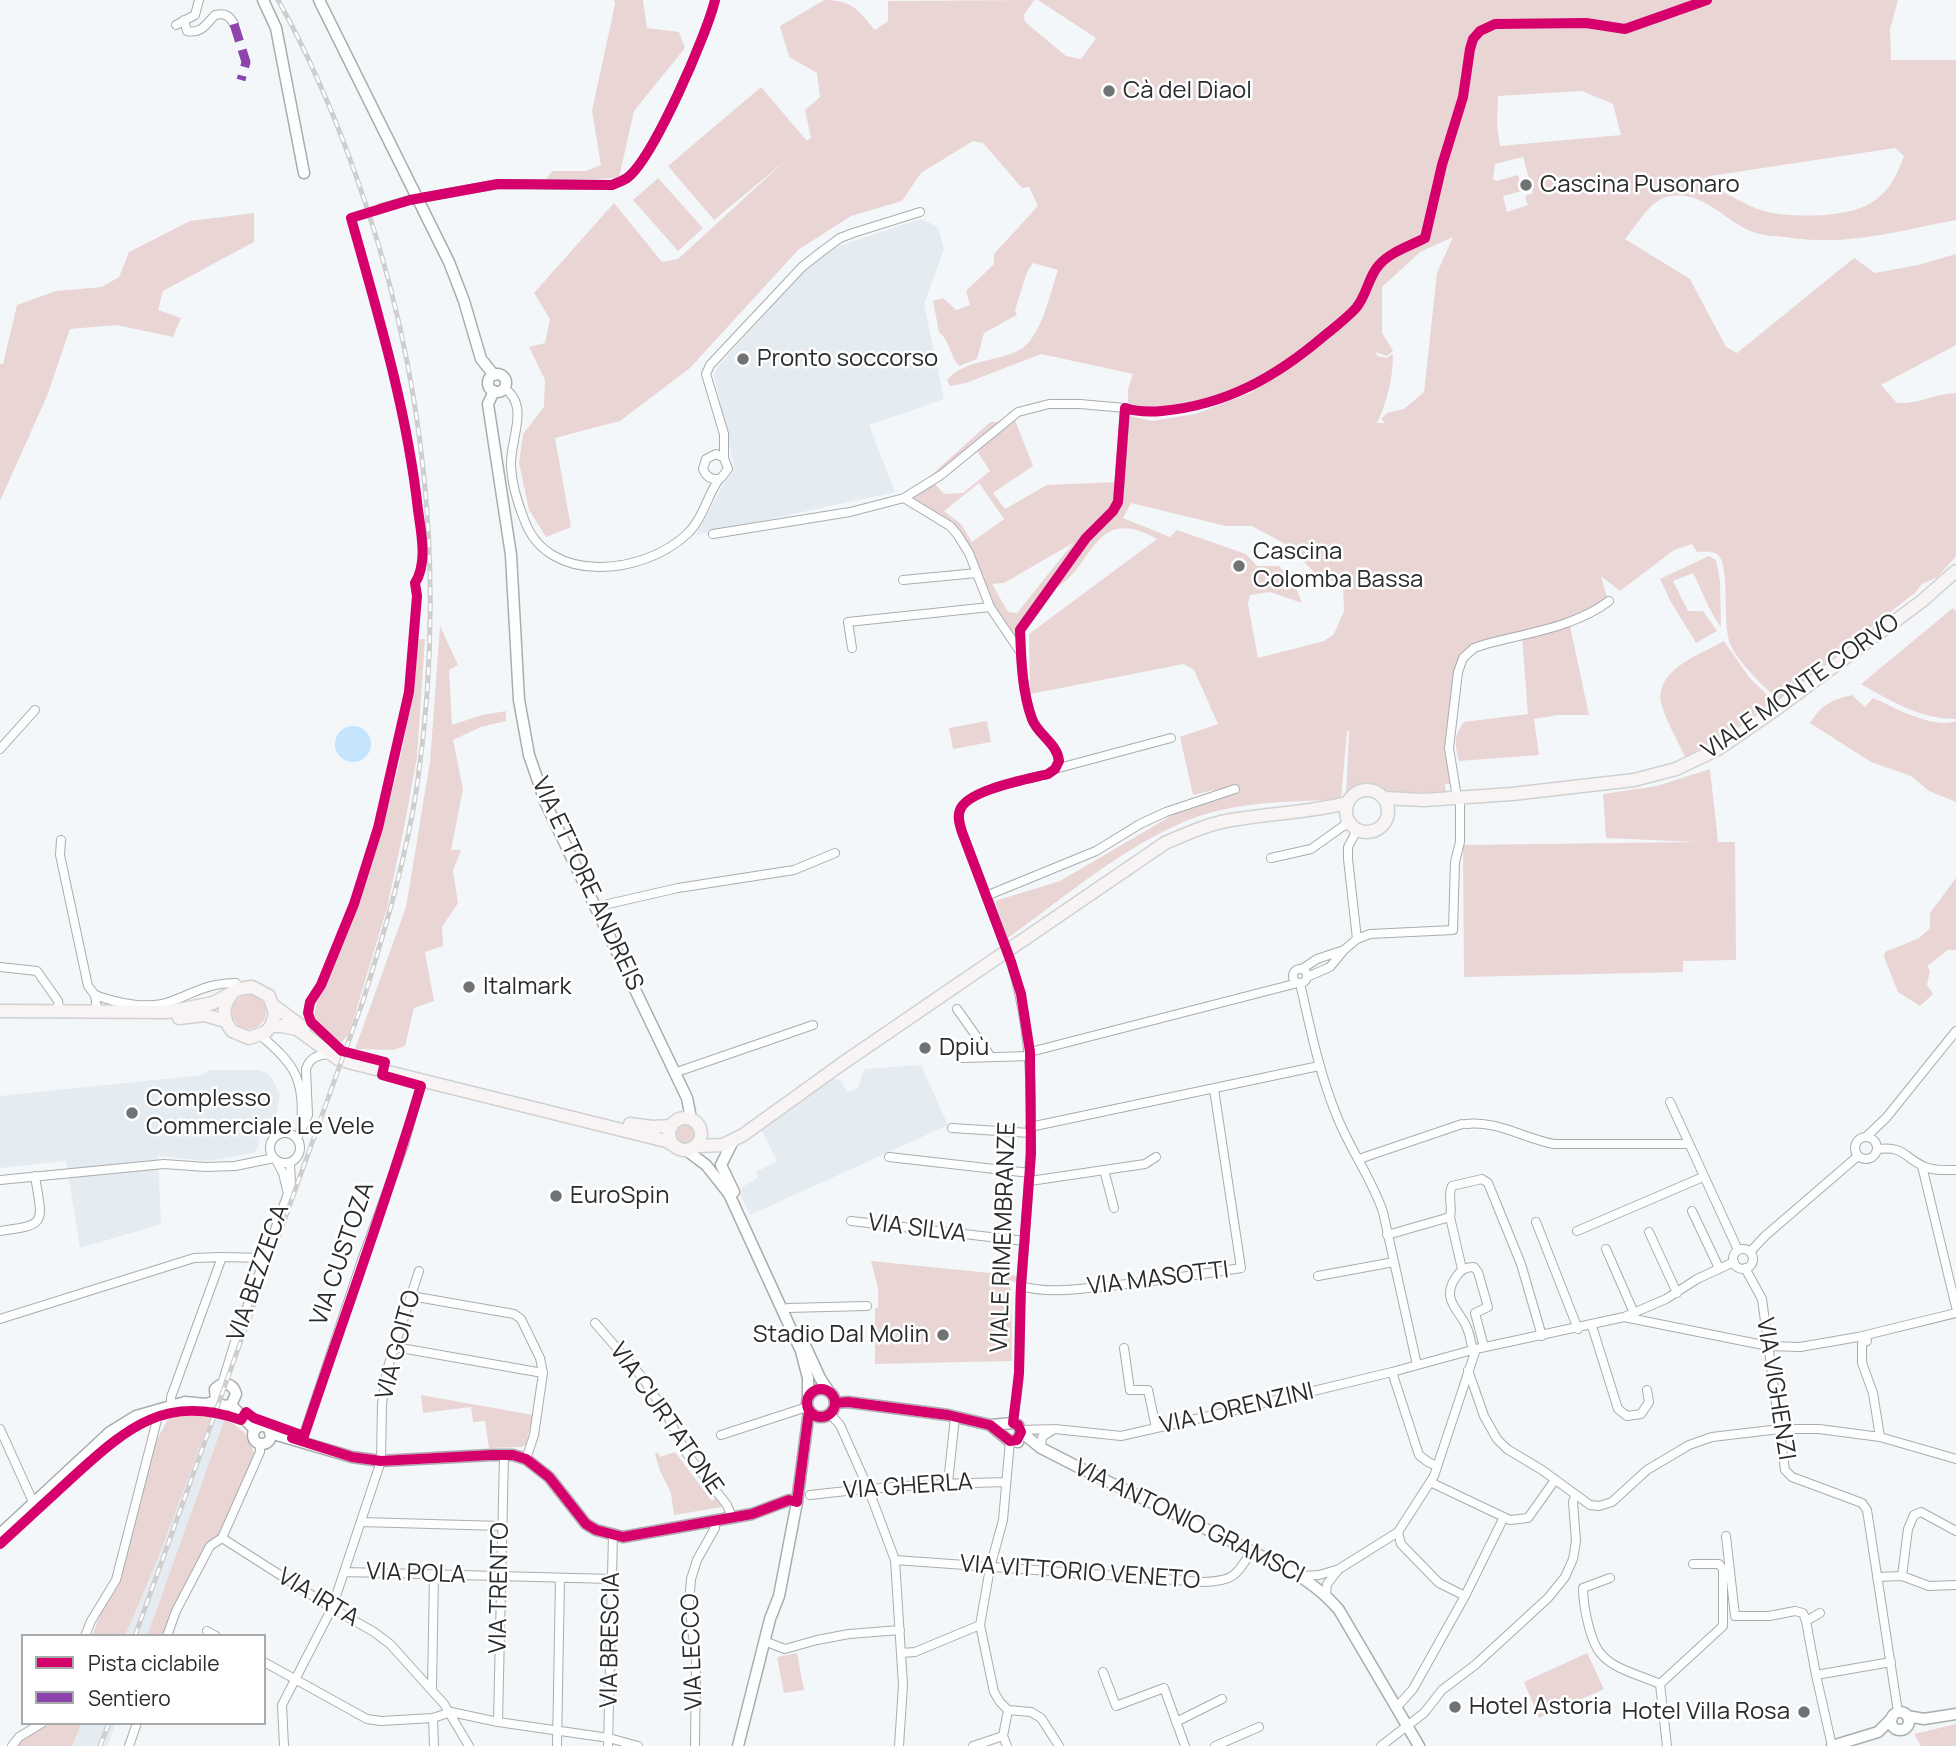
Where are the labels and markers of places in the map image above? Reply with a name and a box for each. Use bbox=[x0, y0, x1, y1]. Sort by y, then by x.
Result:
place label: Cà del Diaol bbox=[1123, 77, 1252, 105]
marker: Cà del Diaol bbox=[1101, 83, 1117, 99]
place label: Cascina Pusonaro bbox=[1540, 171, 1740, 199]
marker: Cascina Pusonaro bbox=[1518, 177, 1534, 193]
place label: Pronto soccorso bbox=[757, 345, 938, 373]
marker: Pronto soccorso bbox=[735, 351, 751, 367]
place label: Cascina Colomba Bassa bbox=[1253, 538, 1423, 594]
marker: Cascina Colomba Bassa bbox=[1231, 558, 1247, 574]
place label: Italmark bbox=[483, 973, 571, 1001]
marker: Italmark bbox=[461, 979, 477, 995]
place label: Dpiù bbox=[939, 1034, 989, 1062]
marker: Dpiù bbox=[917, 1040, 933, 1056]
place label: Complesso Commerciale Le Vele bbox=[146, 1085, 375, 1141]
marker: Complesso Commerciale Le Vele bbox=[124, 1105, 140, 1121]
place label: EuroSpin bbox=[570, 1182, 669, 1210]
marker: EuroSpin bbox=[548, 1188, 564, 1204]
place label: Stadio Dal Molin bbox=[753, 1321, 929, 1349]
marker: Stadio Dal Molin bbox=[935, 1327, 951, 1343]
place label: Hotel Astoria bbox=[1469, 1693, 1612, 1721]
place label: Hotel Villa Rosa bbox=[1622, 1698, 1790, 1726]
marker: Hotel Astoria bbox=[1447, 1699, 1463, 1715]
marker: Hotel Villa Rosa bbox=[1796, 1704, 1812, 1720]

